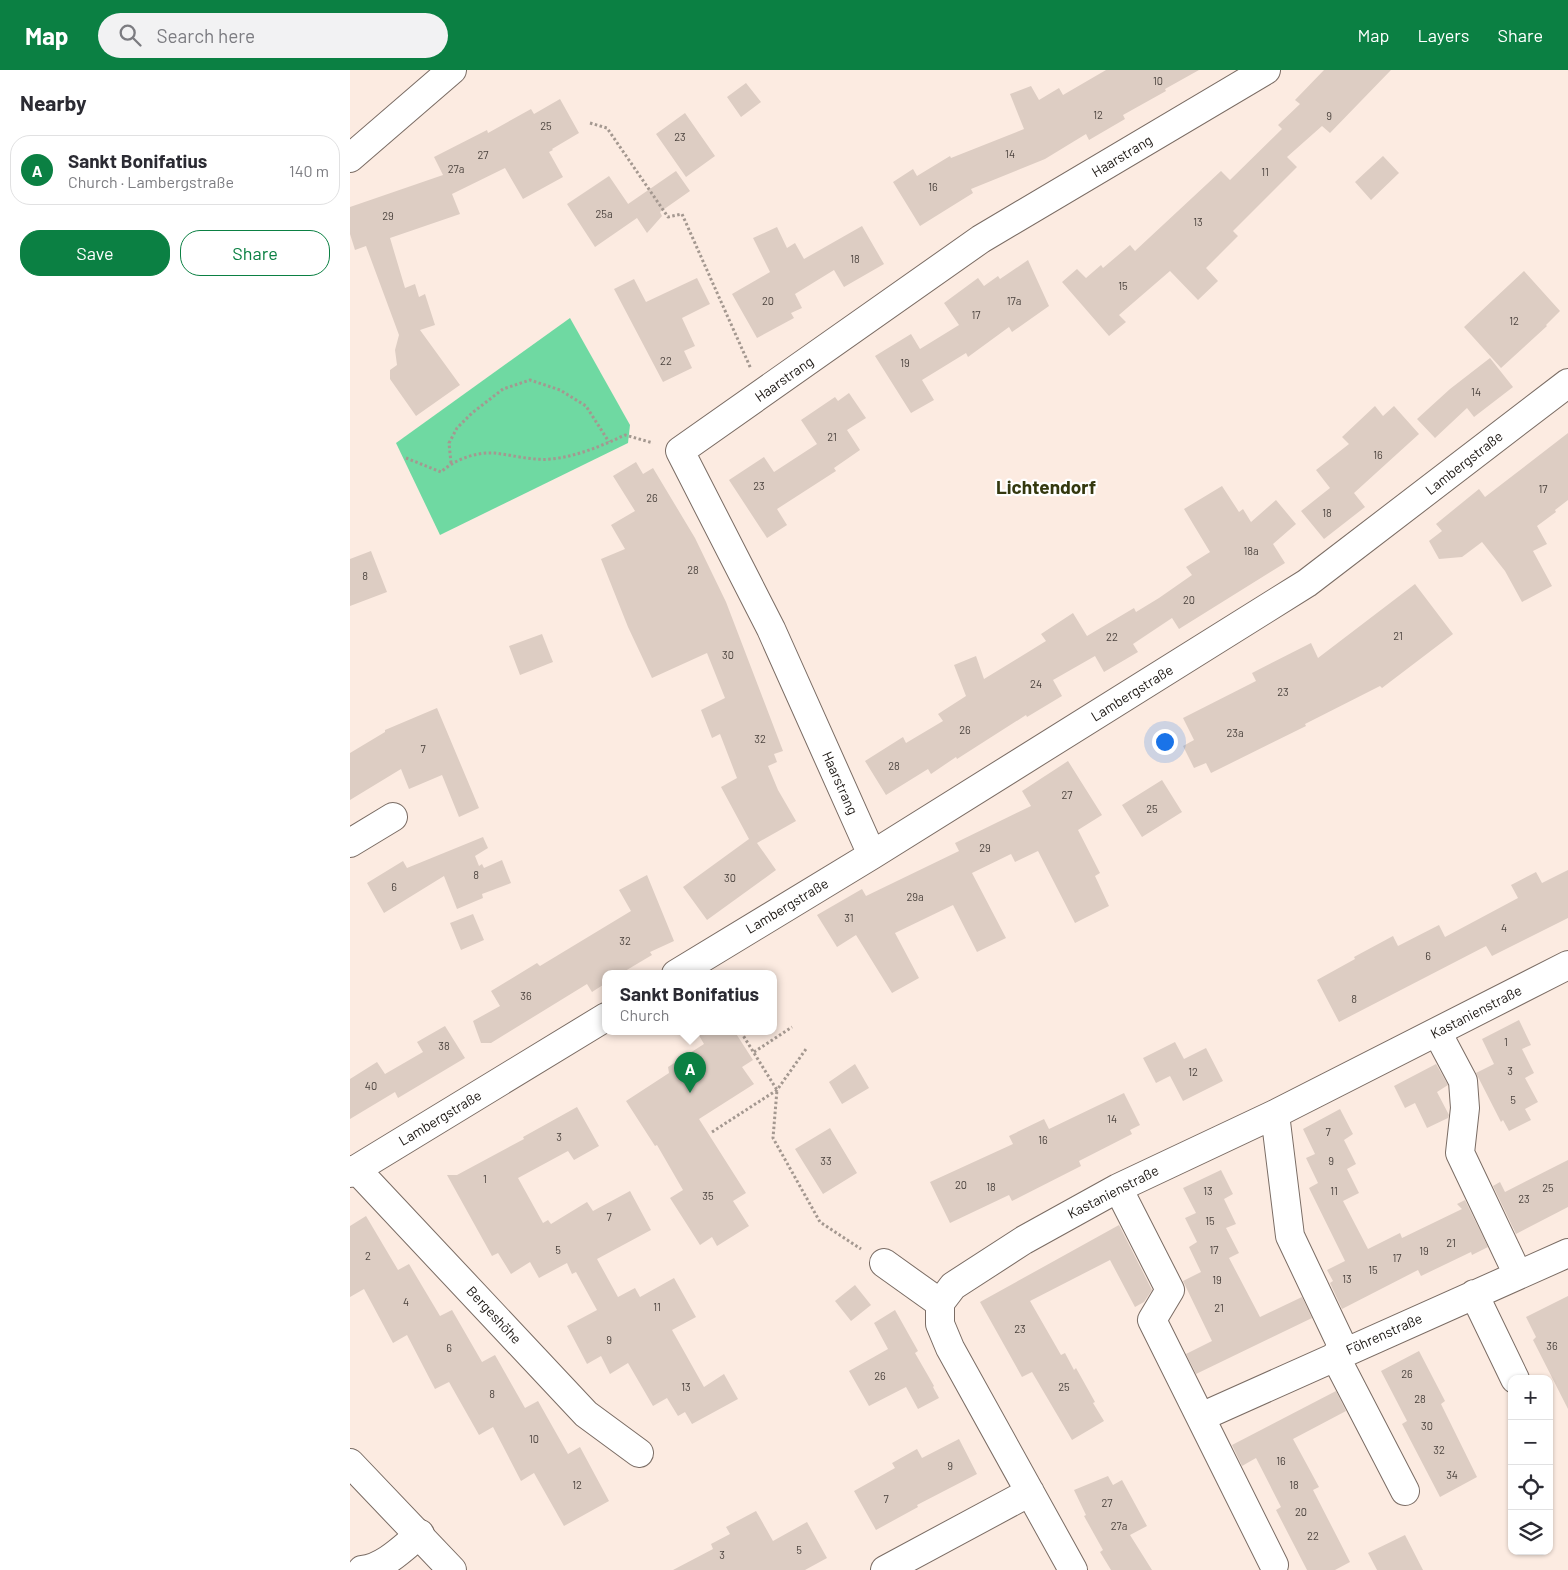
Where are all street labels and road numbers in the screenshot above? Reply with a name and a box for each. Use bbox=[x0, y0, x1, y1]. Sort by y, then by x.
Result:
street label: Haarstrang bbox=[1088, 131, 1155, 180]
street label: Haarstrang bbox=[751, 352, 816, 405]
street label: Lambergstraße bbox=[1422, 427, 1506, 498]
street label: Lambergstraße bbox=[1088, 661, 1176, 725]
street label: Haarstrang bbox=[819, 748, 862, 817]
street label: Lambergstraße bbox=[742, 874, 831, 937]
street label: Kastanienstraße bbox=[1427, 981, 1524, 1042]
street label: Lambergstraße bbox=[395, 1086, 484, 1149]
street label: Kastanienstraße bbox=[1064, 1161, 1161, 1222]
street label: Bergeshöhe bbox=[463, 1282, 525, 1347]
street label: Föhrenstraße bbox=[1343, 1309, 1425, 1358]

